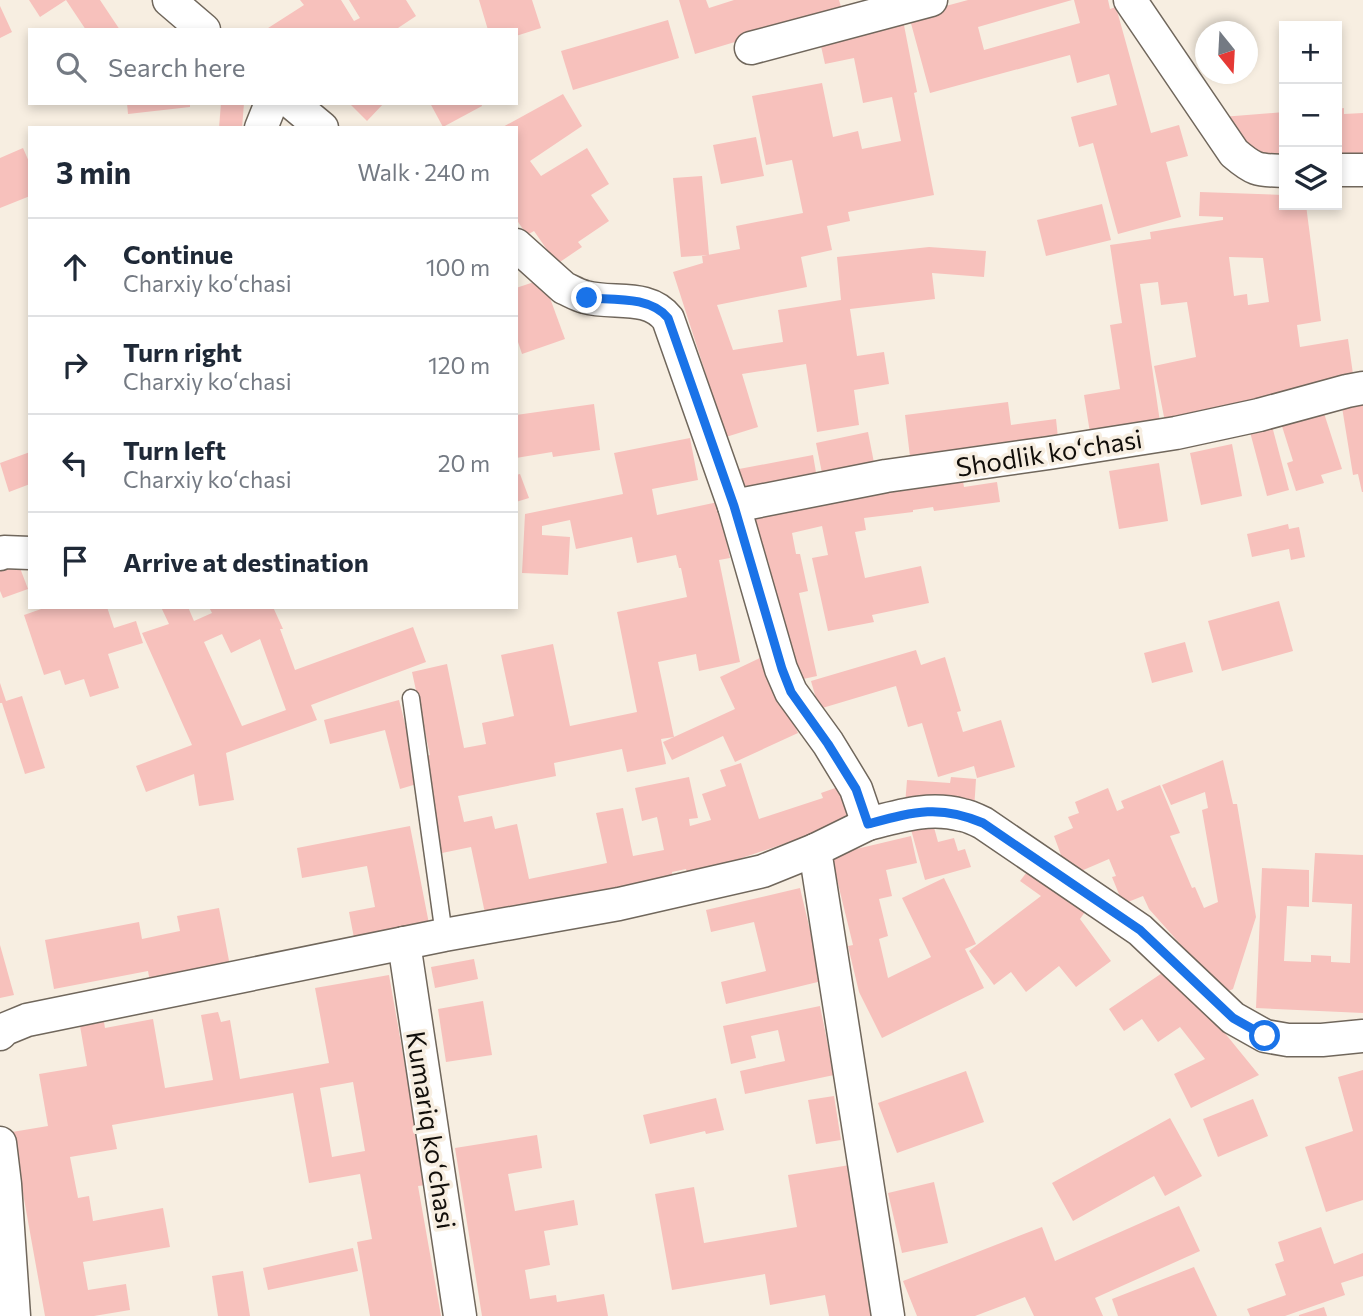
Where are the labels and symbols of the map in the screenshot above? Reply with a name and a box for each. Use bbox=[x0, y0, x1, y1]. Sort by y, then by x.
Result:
north arrow bbox=[1195, 21, 1258, 84]
route end bbox=[571, 282, 602, 313]
street label: Shodlik koʻchasi bbox=[954, 422, 1144, 482]
route start bbox=[1249, 1020, 1280, 1051]
street label: Kumariq koʻchasi bbox=[401, 1029, 463, 1231]

